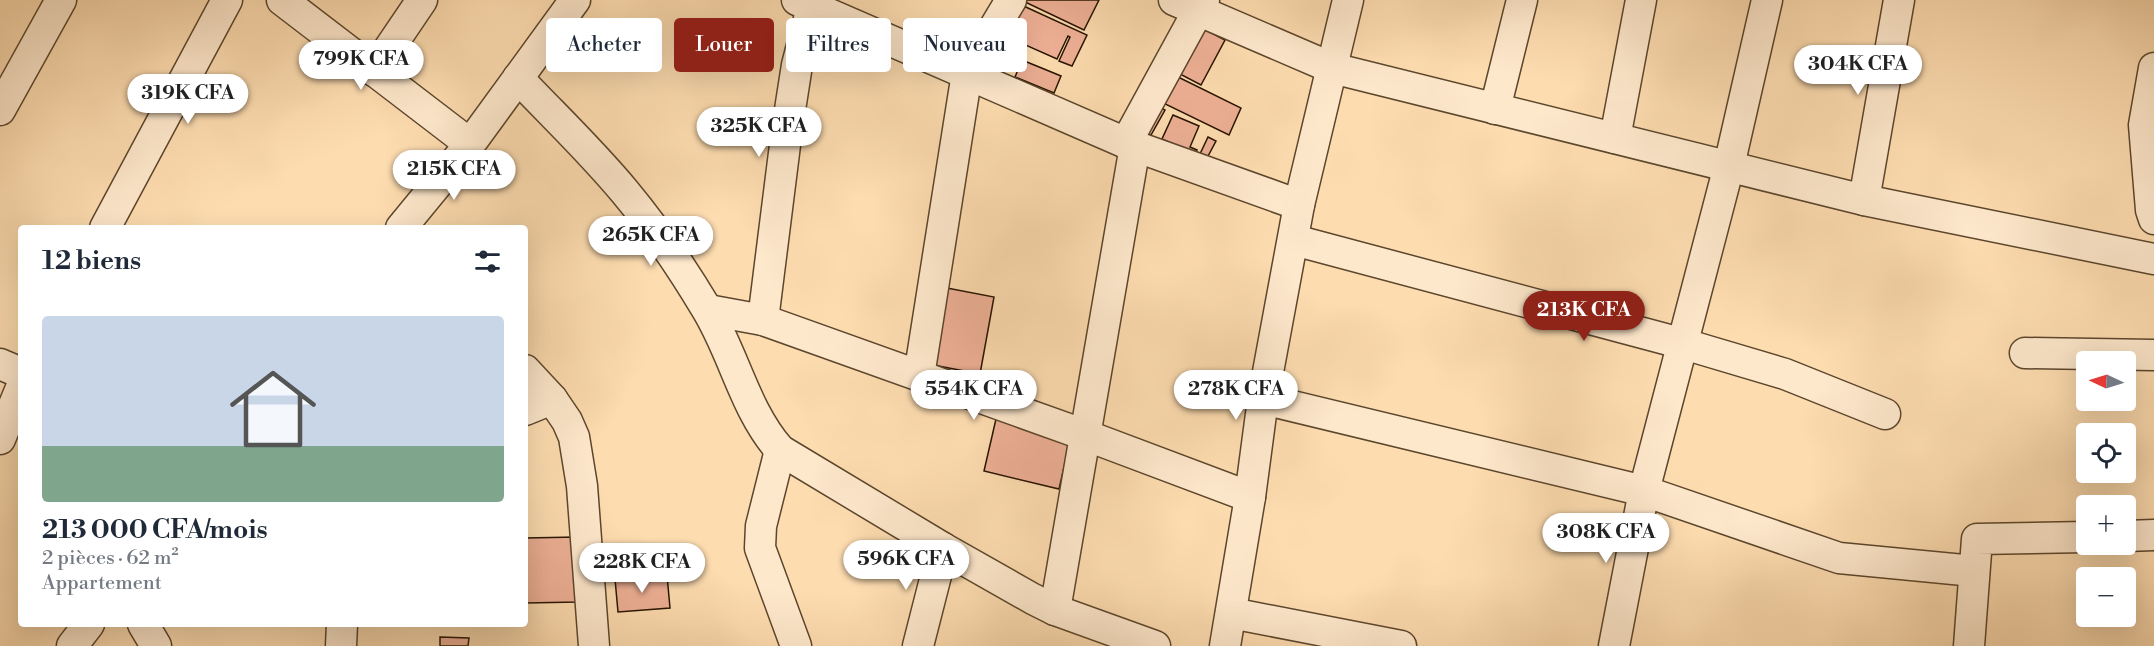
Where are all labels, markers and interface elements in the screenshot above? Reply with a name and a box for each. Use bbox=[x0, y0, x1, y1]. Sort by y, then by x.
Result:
chip: Acheter bbox=[546, 18, 662, 72]
chip: Louer bbox=[674, 18, 774, 72]
chip: Filtres bbox=[786, 18, 891, 72]
chip: Nouveau bbox=[903, 18, 1027, 72]
pin: 799K CFA bbox=[299, 40, 423, 91]
pin: 304K CFA bbox=[1796, 45, 1920, 96]
text: 799K CFA bbox=[313, 47, 409, 72]
text: 304K CFA bbox=[1808, 52, 1908, 77]
pin: 319K CFA bbox=[126, 74, 250, 125]
text: 319K CFA bbox=[141, 81, 235, 106]
pin: 325K CFA bbox=[697, 107, 821, 158]
text: 325K CFA bbox=[711, 114, 807, 139]
pin: 215K CFA bbox=[392, 150, 516, 201]
text: 215K CFA bbox=[407, 157, 501, 182]
pin: 265K CFA bbox=[589, 216, 713, 267]
text: 265K CFA bbox=[602, 223, 700, 248]
text: 12 biens bbox=[42, 245, 141, 277]
icon: filters bbox=[471, 245, 504, 278]
pin: 213K CFA bbox=[1522, 291, 1646, 342]
text: 213K CFA bbox=[1537, 298, 1631, 323]
north arrow bbox=[2076, 351, 2136, 411]
map controls bbox=[2076, 351, 2136, 627]
icon: home bbox=[219, 355, 327, 463]
pin: 554K CFA bbox=[912, 370, 1036, 421]
pin: 278K CFA bbox=[1174, 370, 1298, 421]
text: 554K CFA bbox=[925, 377, 1023, 402]
text: 278K CFA bbox=[1188, 377, 1284, 402]
button: locate bbox=[2076, 423, 2136, 483]
button: + bbox=[2076, 495, 2136, 555]
pin: 308K CFA bbox=[1544, 513, 1668, 564]
text: 213 000 CFA/mois bbox=[42, 514, 268, 546]
text: 308K CFA bbox=[1556, 520, 1656, 545]
pin: 596K CFA bbox=[844, 540, 968, 591]
pin: 228K CFA bbox=[580, 543, 704, 594]
text: 2 pièces · 62 m² bbox=[42, 546, 178, 571]
text: 596K CFA bbox=[857, 547, 955, 572]
text: 228K CFA bbox=[593, 550, 691, 575]
button: − bbox=[2076, 567, 2136, 627]
text: Appartement bbox=[42, 571, 162, 596]

